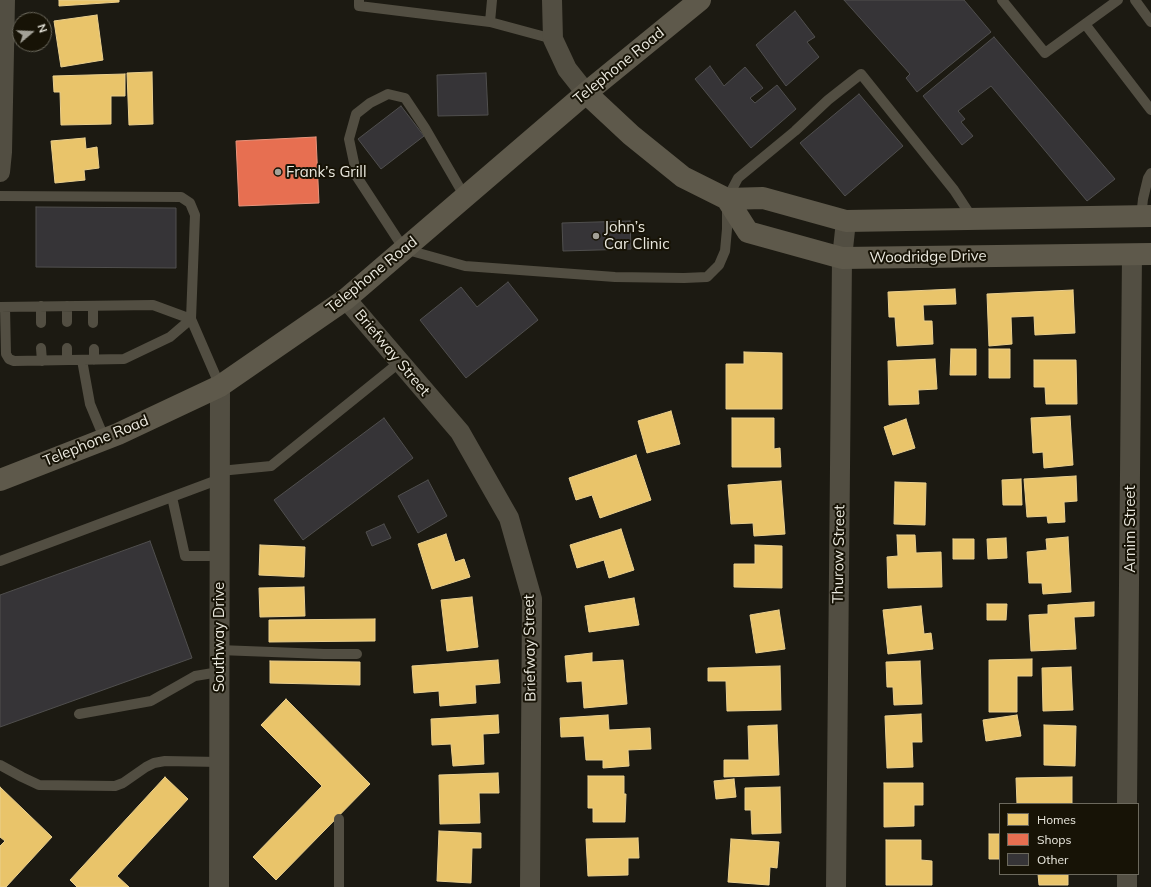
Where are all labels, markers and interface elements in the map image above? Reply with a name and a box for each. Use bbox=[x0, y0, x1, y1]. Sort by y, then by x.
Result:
north arrow bbox=[12, 12, 52, 52]
text: N bbox=[34, 22, 50, 35]
street label: Telephone Road bbox=[570, 24, 668, 108]
place label: Frank’s Grill bbox=[286, 163, 367, 181]
marker: Frank’s Grill bbox=[273, 167, 283, 177]
place label: John’s Car Clinic bbox=[604, 218, 670, 253]
marker: John’s Car Clinic bbox=[591, 231, 601, 241]
street label: Telephone Road bbox=[323, 233, 421, 317]
street label: Woodridge Drive bbox=[869, 247, 987, 267]
street label: Briefway Street bbox=[351, 306, 433, 400]
street label: Telephone Road bbox=[41, 412, 151, 470]
street label: Arnim Street bbox=[1121, 485, 1139, 573]
street label: Thurow Street bbox=[829, 504, 849, 604]
street label: Southway Drive bbox=[210, 582, 228, 692]
street label: Briefway Street bbox=[520, 594, 540, 702]
legend bbox=[999, 803, 1139, 875]
text: Homes bbox=[1037, 812, 1076, 827]
text: Shops bbox=[1037, 832, 1072, 847]
text: Other bbox=[1037, 852, 1068, 867]

